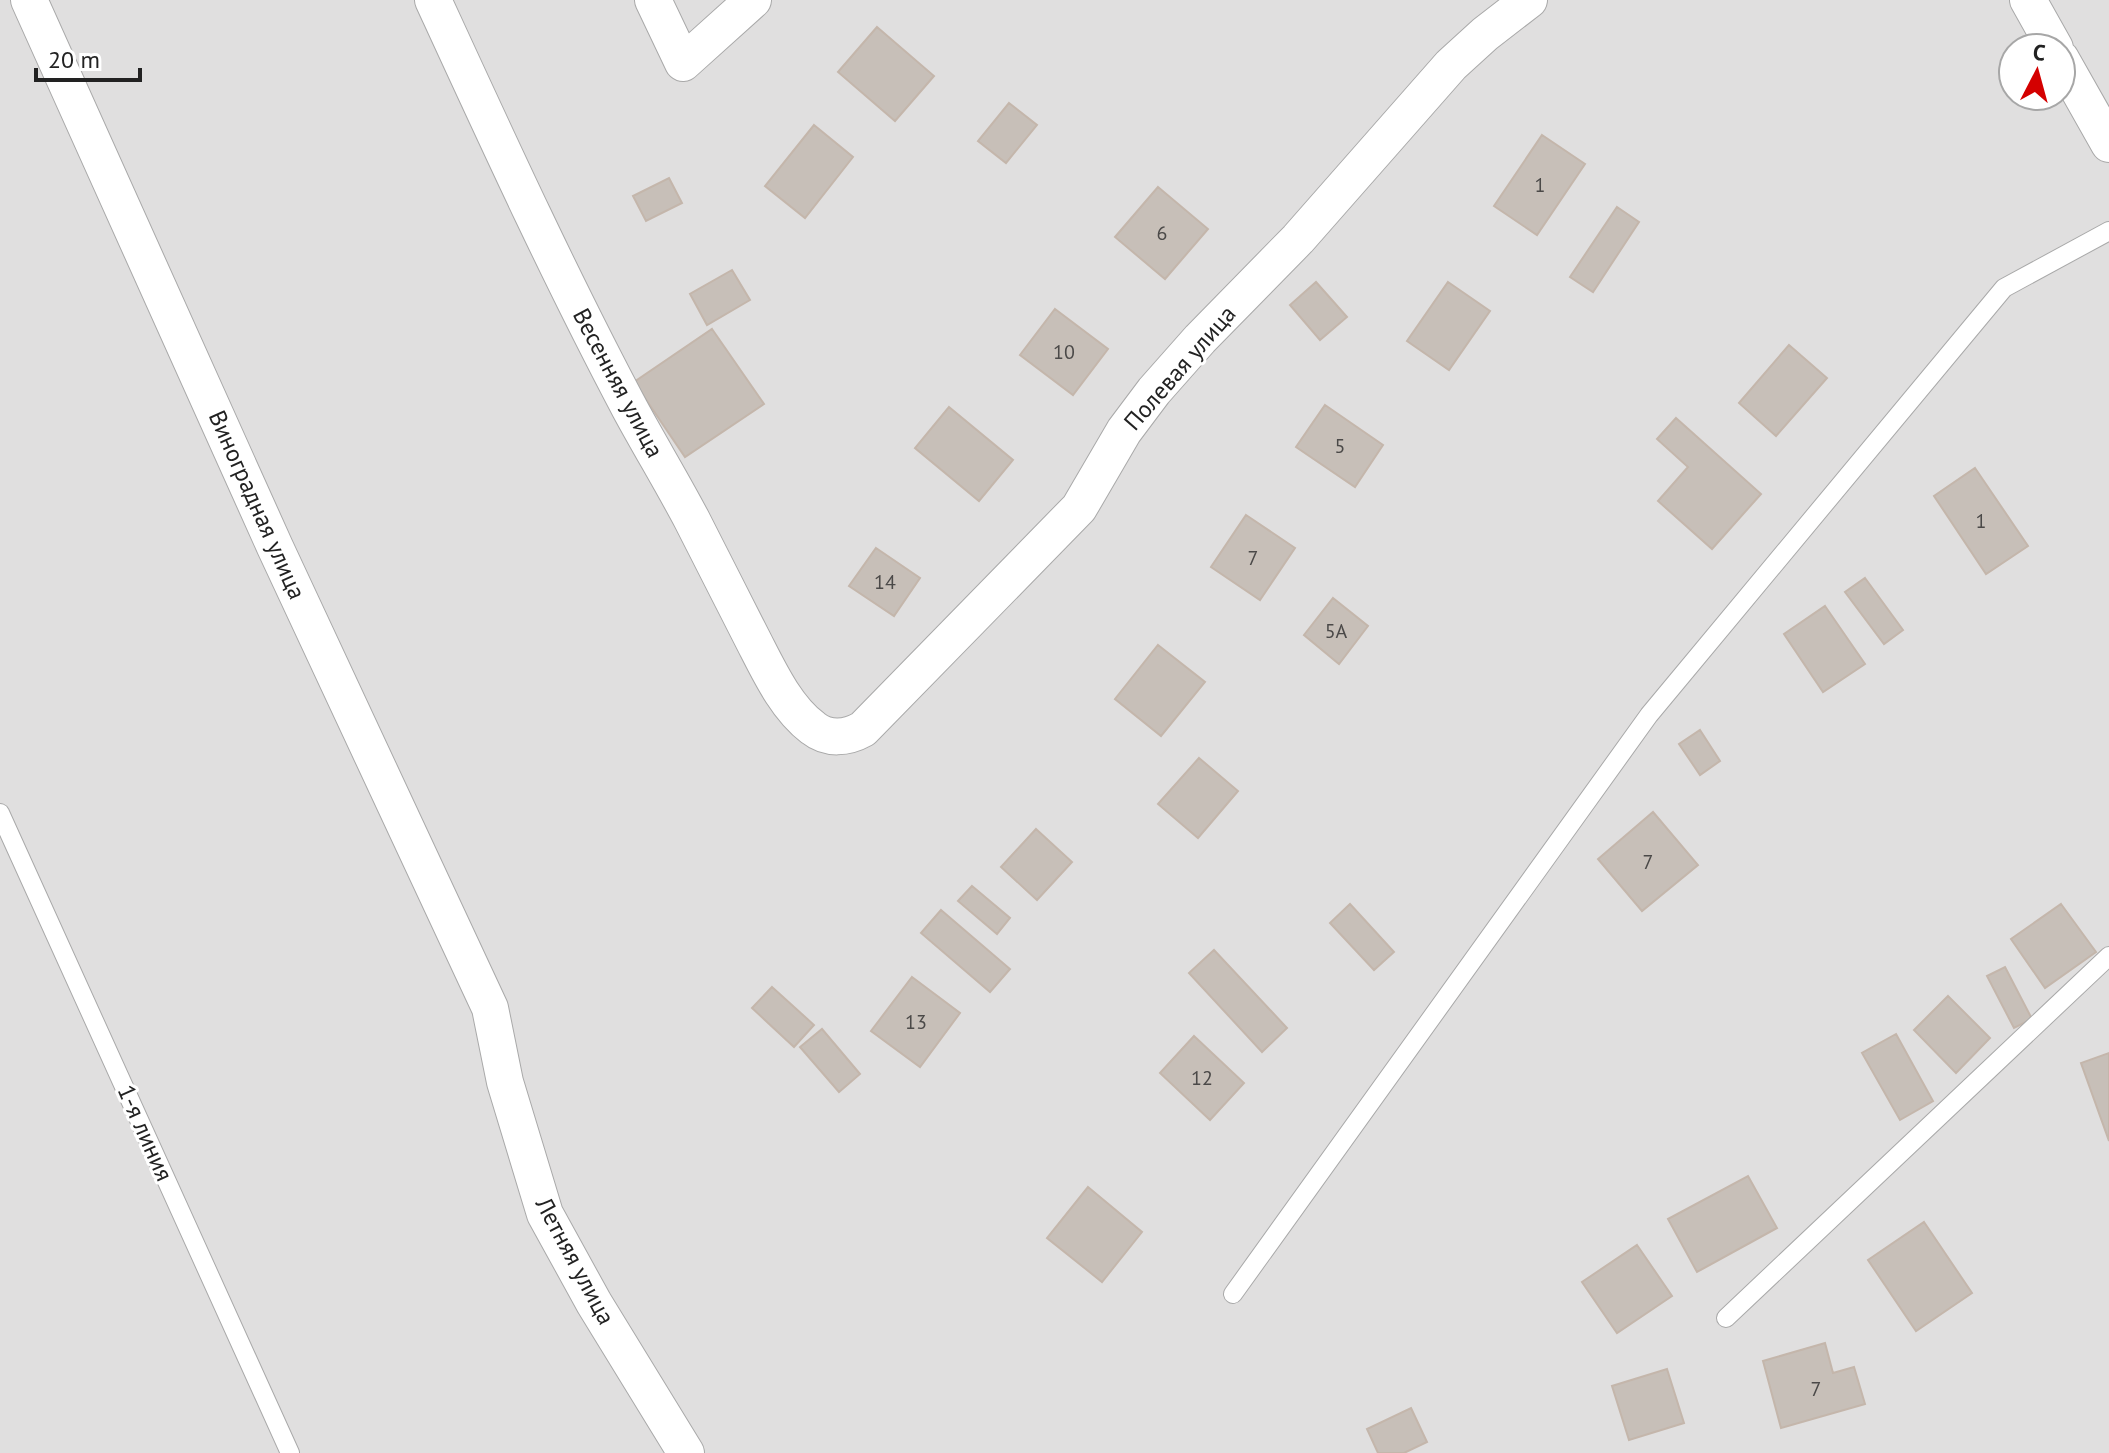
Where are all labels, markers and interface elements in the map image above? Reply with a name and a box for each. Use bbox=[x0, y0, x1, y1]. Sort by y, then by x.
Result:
scale bar bbox=[36, 32, 140, 82]
north arrow bbox=[1997, 32, 2077, 112]
text: С bbox=[2032, 38, 2047, 67]
text: 20 m bbox=[48, 44, 100, 75]
house number: 1 bbox=[1535, 172, 1545, 198]
house number: 6 bbox=[1157, 220, 1167, 246]
street label: Полевая улица bbox=[1117, 299, 1242, 437]
street label: Весенняя улица bbox=[566, 303, 671, 463]
house number: 10 bbox=[1053, 339, 1075, 365]
street label: Виноградная улица bbox=[202, 406, 313, 604]
house number: 5 bbox=[1335, 433, 1345, 459]
house number: 1 bbox=[1976, 508, 1986, 534]
house number: 7 bbox=[1248, 545, 1258, 571]
house number: 14 bbox=[874, 569, 896, 595]
house number: 5А bbox=[1325, 618, 1348, 644]
house number: 7 bbox=[1643, 849, 1653, 875]
house number: 13 bbox=[905, 1009, 927, 1035]
house number: 12 bbox=[1191, 1065, 1213, 1091]
street label: 1-я линия bbox=[111, 1080, 180, 1186]
street label: Летняя улица bbox=[528, 1191, 622, 1330]
house number: 7 bbox=[1811, 1376, 1821, 1402]

